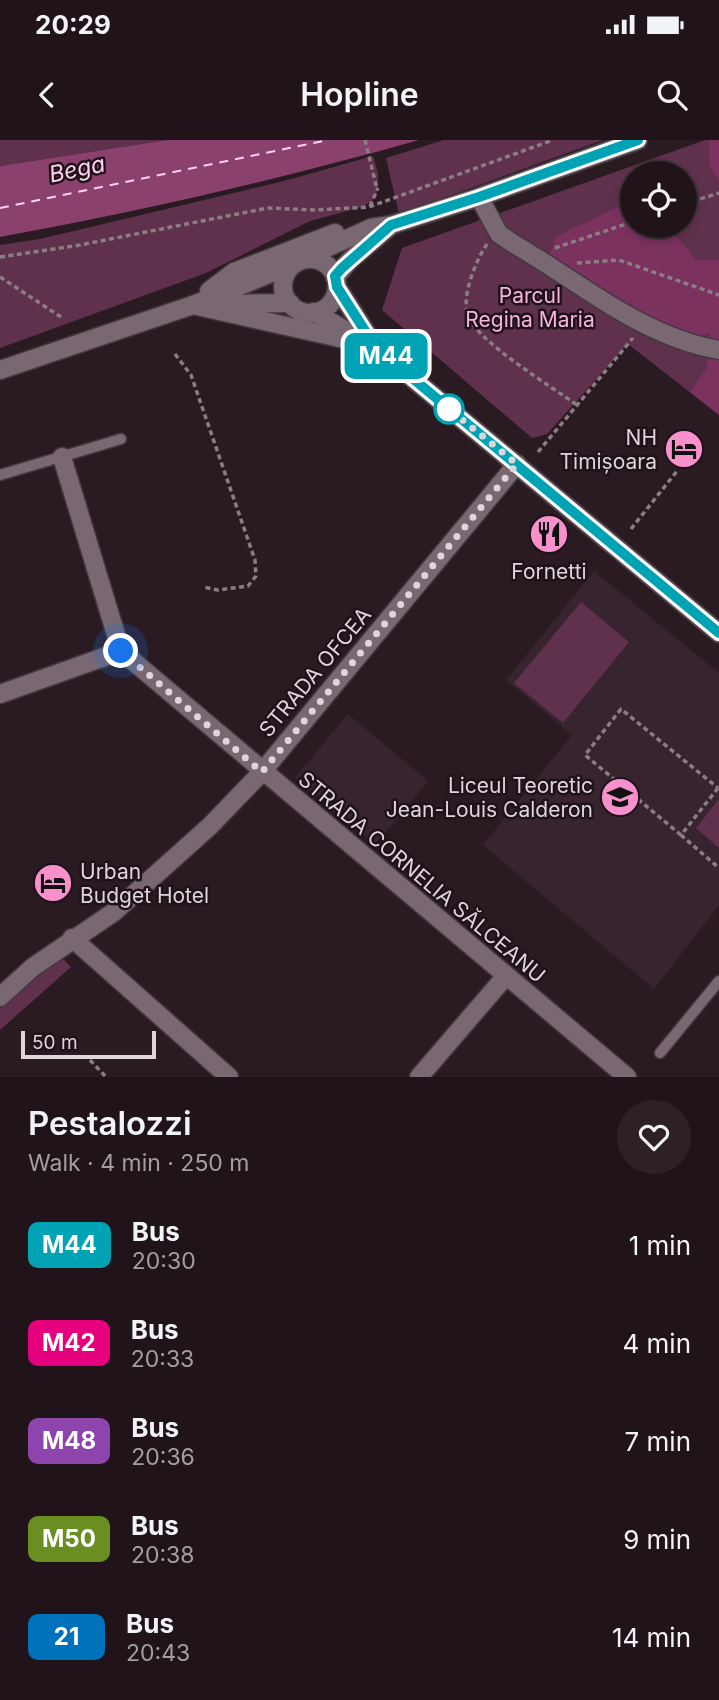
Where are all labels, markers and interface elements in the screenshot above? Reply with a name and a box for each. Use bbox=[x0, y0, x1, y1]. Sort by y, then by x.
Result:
text: 20:29 bbox=[35, 9, 111, 40]
text: Hopline bbox=[300, 75, 419, 114]
icon: back bbox=[28, 76, 66, 114]
icon: search bbox=[653, 76, 691, 114]
water label: Bega bbox=[46, 149, 108, 189]
map controls bbox=[620, 161, 697, 238]
button: locate bbox=[620, 161, 697, 238]
park label: Parcul Regina Maria bbox=[465, 283, 595, 332]
line badge: M44 bbox=[346, 333, 426, 379]
text: M44 bbox=[359, 341, 413, 370]
unlabelled marker bbox=[434, 394, 464, 424]
place label: NH Timișoara bbox=[560, 425, 657, 474]
hotel icon: NH Timișoara bbox=[663, 428, 705, 470]
restaurant icon: Fornetti bbox=[528, 513, 570, 555]
place label: Fornetti bbox=[511, 559, 587, 584]
street label: STRADA OFCEA bbox=[254, 602, 376, 742]
your location bbox=[103, 633, 138, 668]
street label: STRADA CORNELIA SĂLCEANU bbox=[294, 766, 551, 988]
place label: Liceul Teoretic Jean-Louis Calderon bbox=[386, 773, 593, 822]
school or university icon: Liceul Teoretic Jean-Louis Calderon bbox=[599, 776, 641, 818]
place label: Urban Budget Hotel bbox=[80, 859, 209, 908]
hotel icon: Urban Budget Hotel bbox=[32, 862, 74, 904]
scale bar bbox=[21, 1028, 156, 1060]
text: 50 m bbox=[32, 1031, 78, 1054]
button: heart bbox=[617, 1100, 691, 1174]
text: Pestalozzi bbox=[28, 1103, 192, 1143]
text: Walk · 4 min · 250 m bbox=[28, 1149, 250, 1177]
text: Bus bbox=[132, 1216, 180, 1247]
text: M44 bbox=[42, 1230, 97, 1259]
text: 1 min bbox=[629, 1230, 691, 1261]
text: 20:30 bbox=[132, 1247, 196, 1275]
text: Bus bbox=[131, 1314, 179, 1345]
text: M42 bbox=[42, 1328, 96, 1357]
text: 4 min bbox=[622, 1328, 691, 1359]
text: 20:33 bbox=[131, 1345, 194, 1373]
text: Bus bbox=[131, 1412, 179, 1443]
text: M48 bbox=[42, 1426, 96, 1455]
text: 7 min bbox=[625, 1426, 691, 1457]
text: 20:36 bbox=[131, 1443, 195, 1471]
text: Bus bbox=[131, 1510, 179, 1541]
text: M50 bbox=[42, 1524, 96, 1553]
text: 9 min bbox=[623, 1524, 691, 1555]
text: 20:38 bbox=[131, 1541, 195, 1569]
text: Bus bbox=[126, 1608, 174, 1639]
text: 21 bbox=[54, 1622, 79, 1651]
text: 14 min bbox=[612, 1622, 691, 1653]
text: 20:43 bbox=[126, 1639, 190, 1667]

